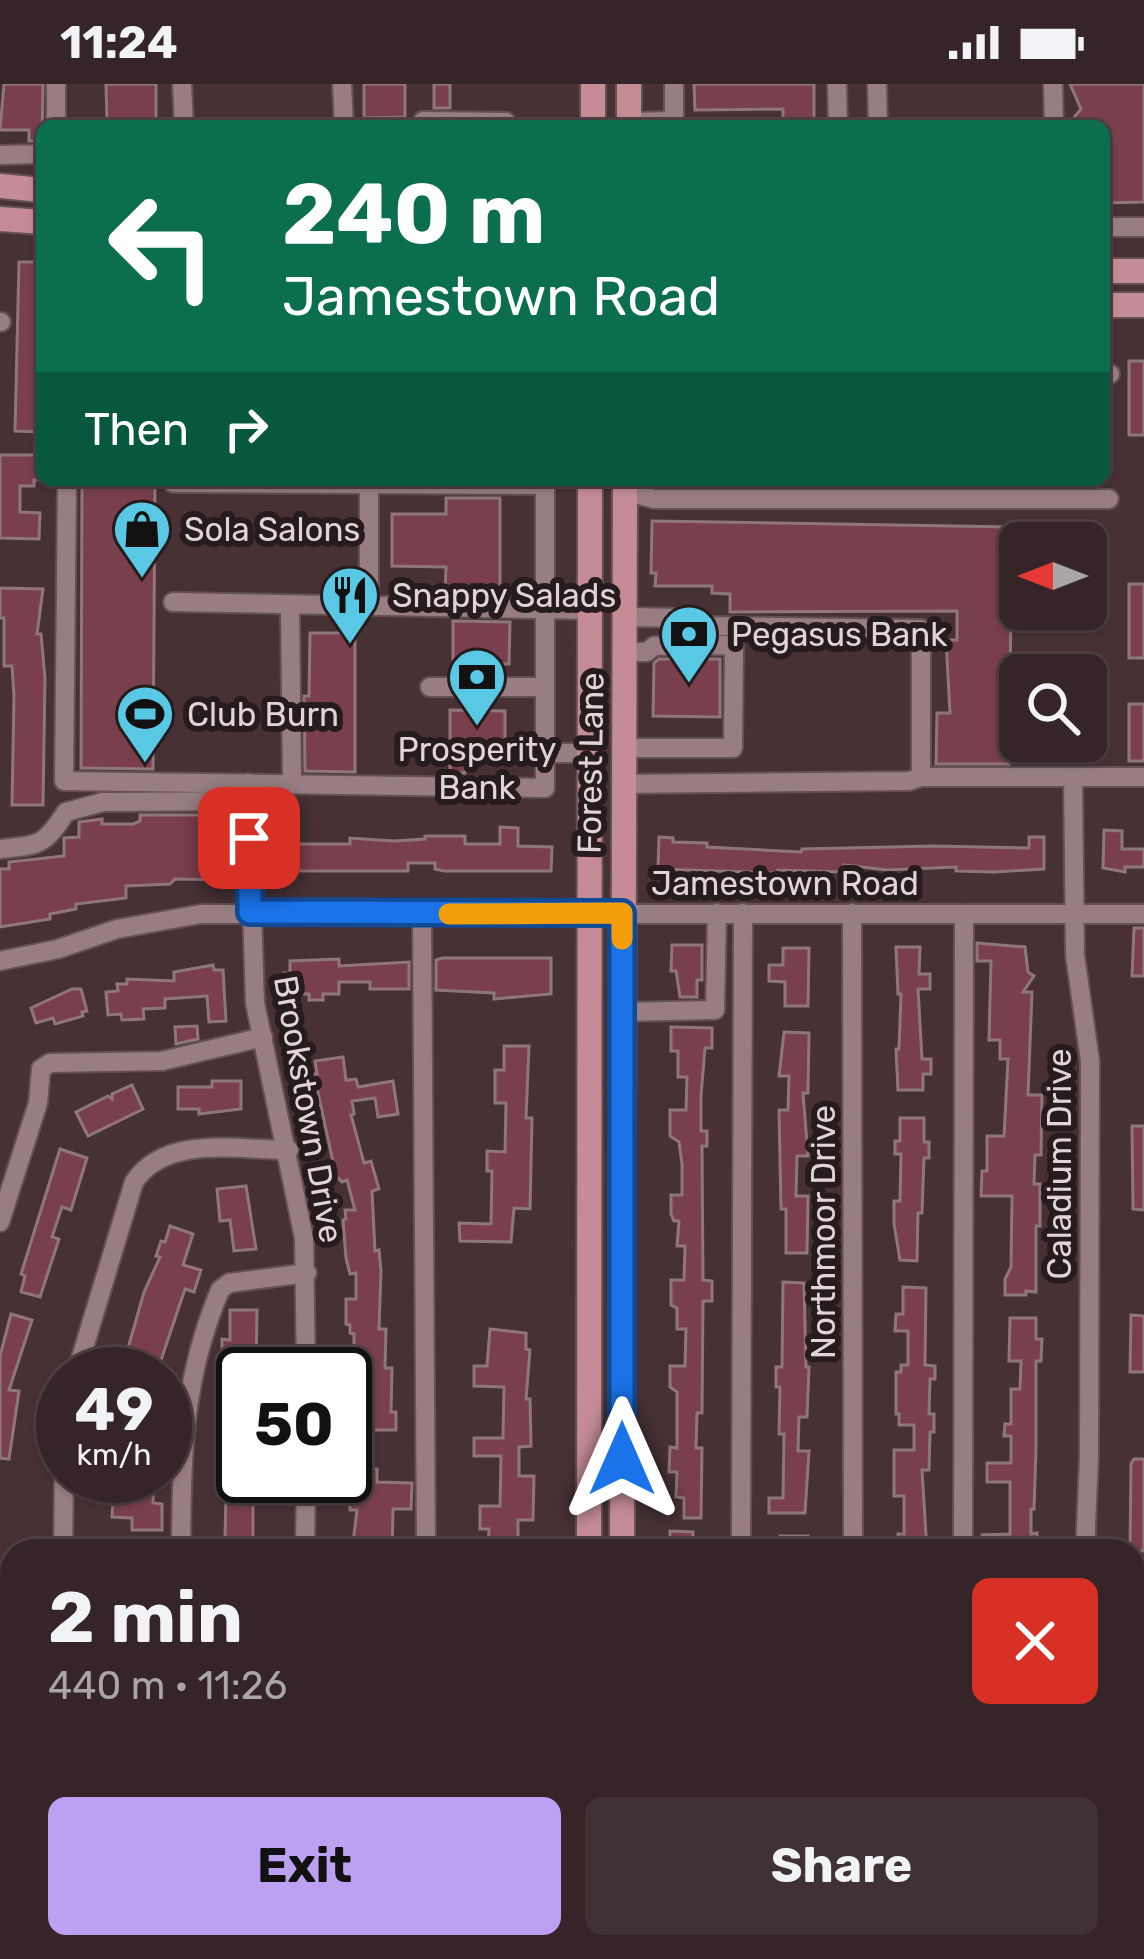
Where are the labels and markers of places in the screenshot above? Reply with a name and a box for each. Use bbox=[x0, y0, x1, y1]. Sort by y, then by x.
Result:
shop icon: Sola Salons bbox=[111, 498, 173, 580]
place label: Sola Salons bbox=[184, 510, 360, 549]
restaurant icon: Snappy Salads bbox=[319, 564, 381, 646]
place label: Snappy Salads bbox=[392, 576, 616, 615]
bank icon: Pegasus Bank bbox=[658, 603, 720, 685]
place label: Pegasus Bank bbox=[731, 615, 947, 654]
bank icon: Prosperity Bank bbox=[446, 646, 508, 728]
sports icon: Club Burn bbox=[114, 683, 176, 765]
place label: Club Burn bbox=[187, 695, 339, 734]
place label: Prosperity Bank bbox=[398, 730, 556, 807]
pin bbox=[198, 787, 300, 889]

